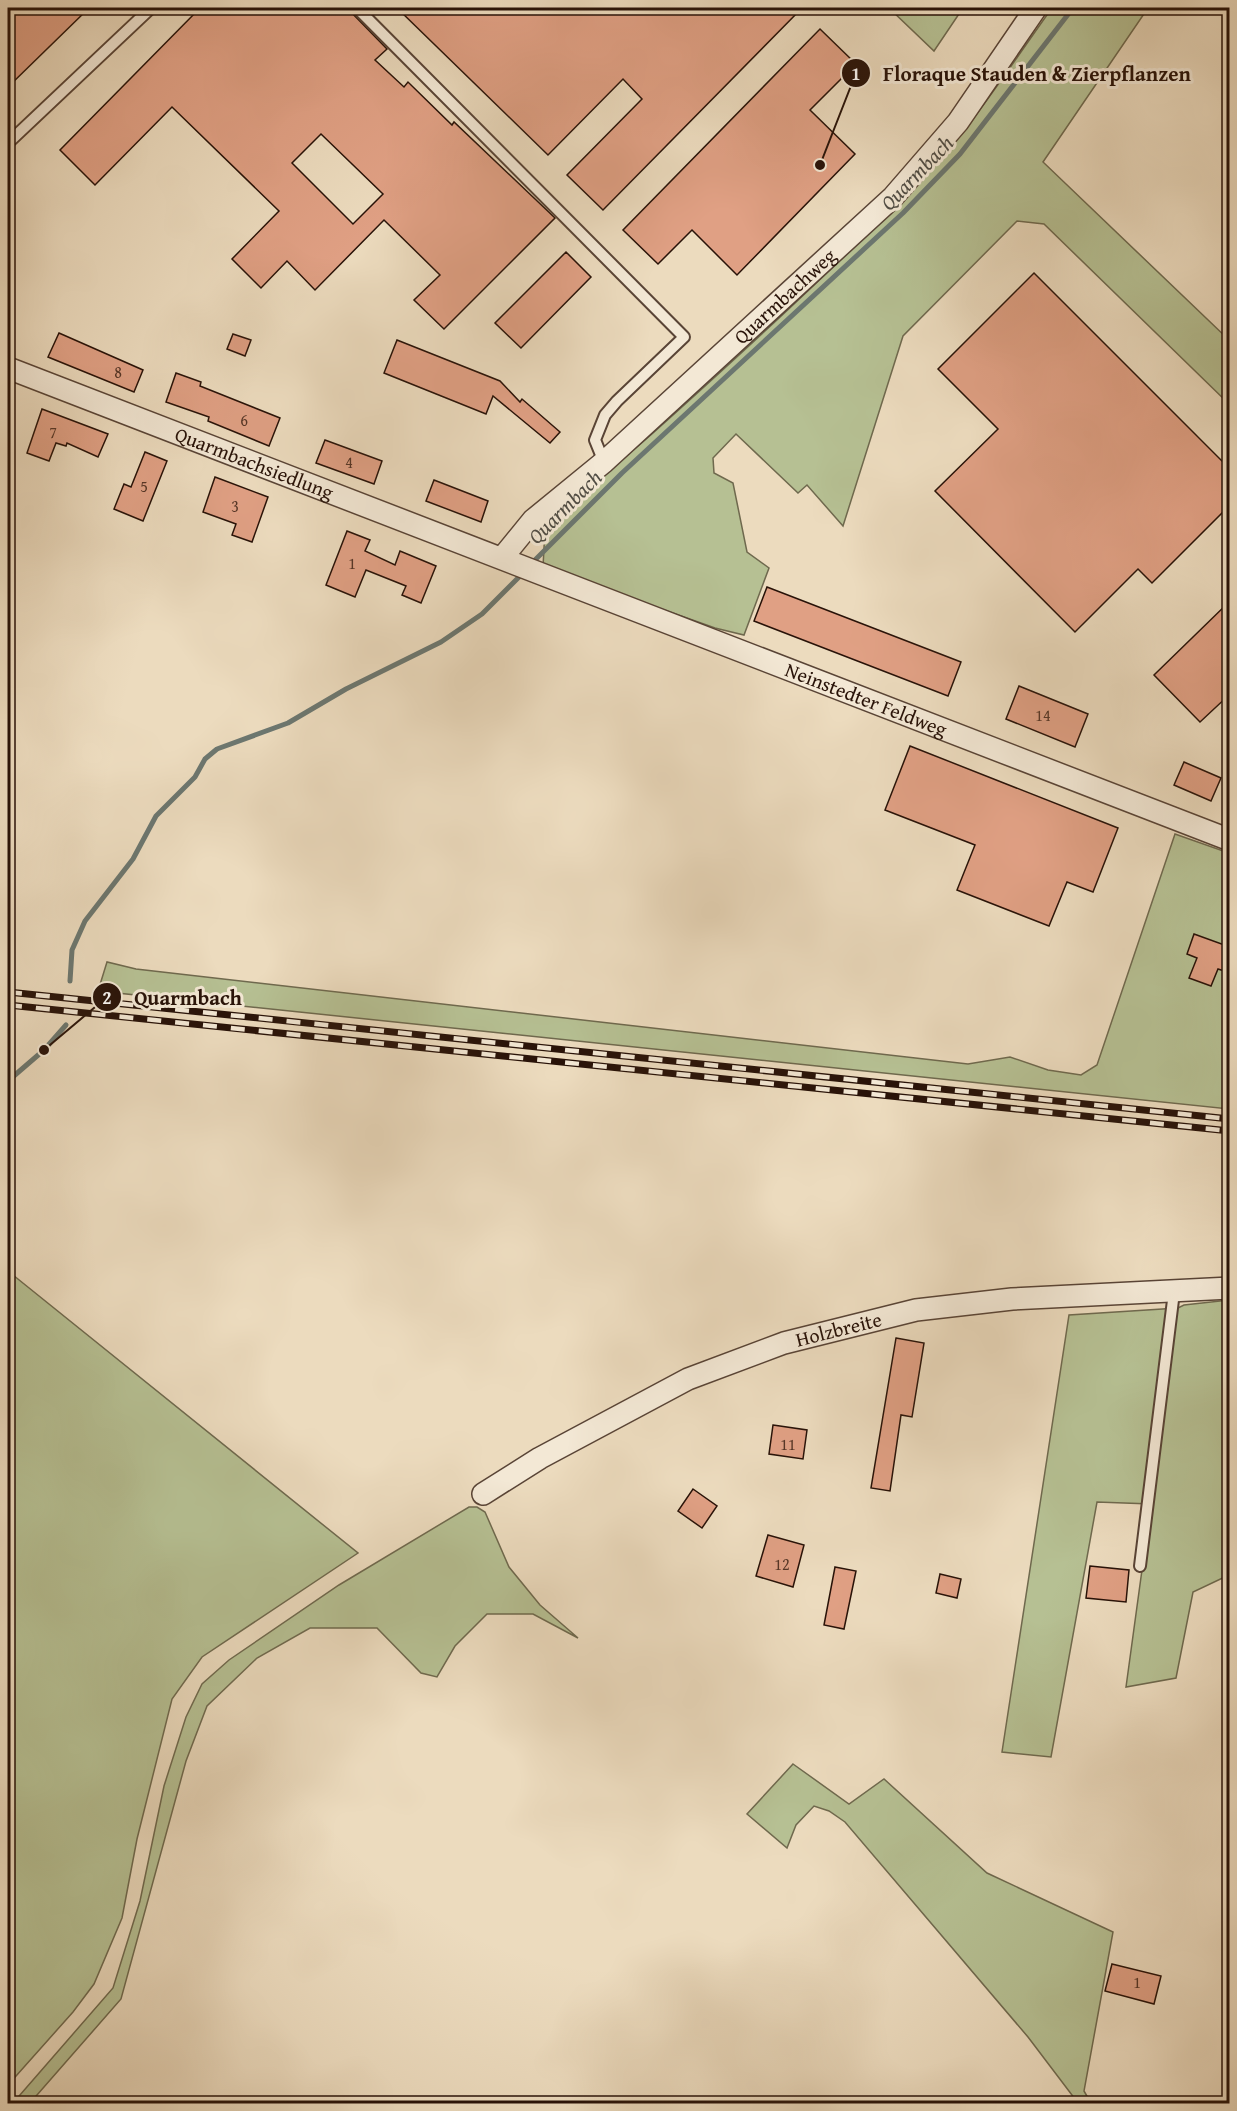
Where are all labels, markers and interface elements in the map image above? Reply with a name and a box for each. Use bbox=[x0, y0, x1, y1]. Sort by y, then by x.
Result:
callout: Floraque Stauden & Zierpflanzen bbox=[841, 54, 1203, 93]
text: Floraque Stauden & Zierpflanzen bbox=[883, 58, 1191, 89]
text: 1 bbox=[851, 60, 861, 87]
water label: Quarmbach bbox=[873, 128, 961, 217]
street label: Quarmbachweg bbox=[727, 241, 842, 350]
house number: 8 bbox=[114, 360, 122, 384]
house number: 6 bbox=[240, 408, 248, 432]
street label: Quarmbachsiedlung bbox=[171, 419, 338, 506]
house number: 7 bbox=[49, 420, 57, 444]
house number: 4 bbox=[345, 450, 353, 474]
water label: Quarmbach bbox=[520, 462, 609, 551]
house number: 5 bbox=[140, 474, 148, 498]
house number: 3 bbox=[231, 494, 239, 518]
house number: 1 bbox=[348, 551, 356, 575]
street label: Neinstedter Feldweg bbox=[781, 655, 952, 743]
house number: 14 bbox=[1035, 703, 1051, 727]
callout: Quarmbach bbox=[92, 978, 254, 1017]
text: Quarmbach bbox=[134, 982, 242, 1013]
text: 2 bbox=[102, 984, 112, 1011]
street label: Holzbreite bbox=[792, 1304, 885, 1354]
house number: 11 bbox=[780, 1432, 796, 1456]
house number: 12 bbox=[774, 1552, 790, 1576]
house number: 1 bbox=[1133, 1970, 1141, 1994]

